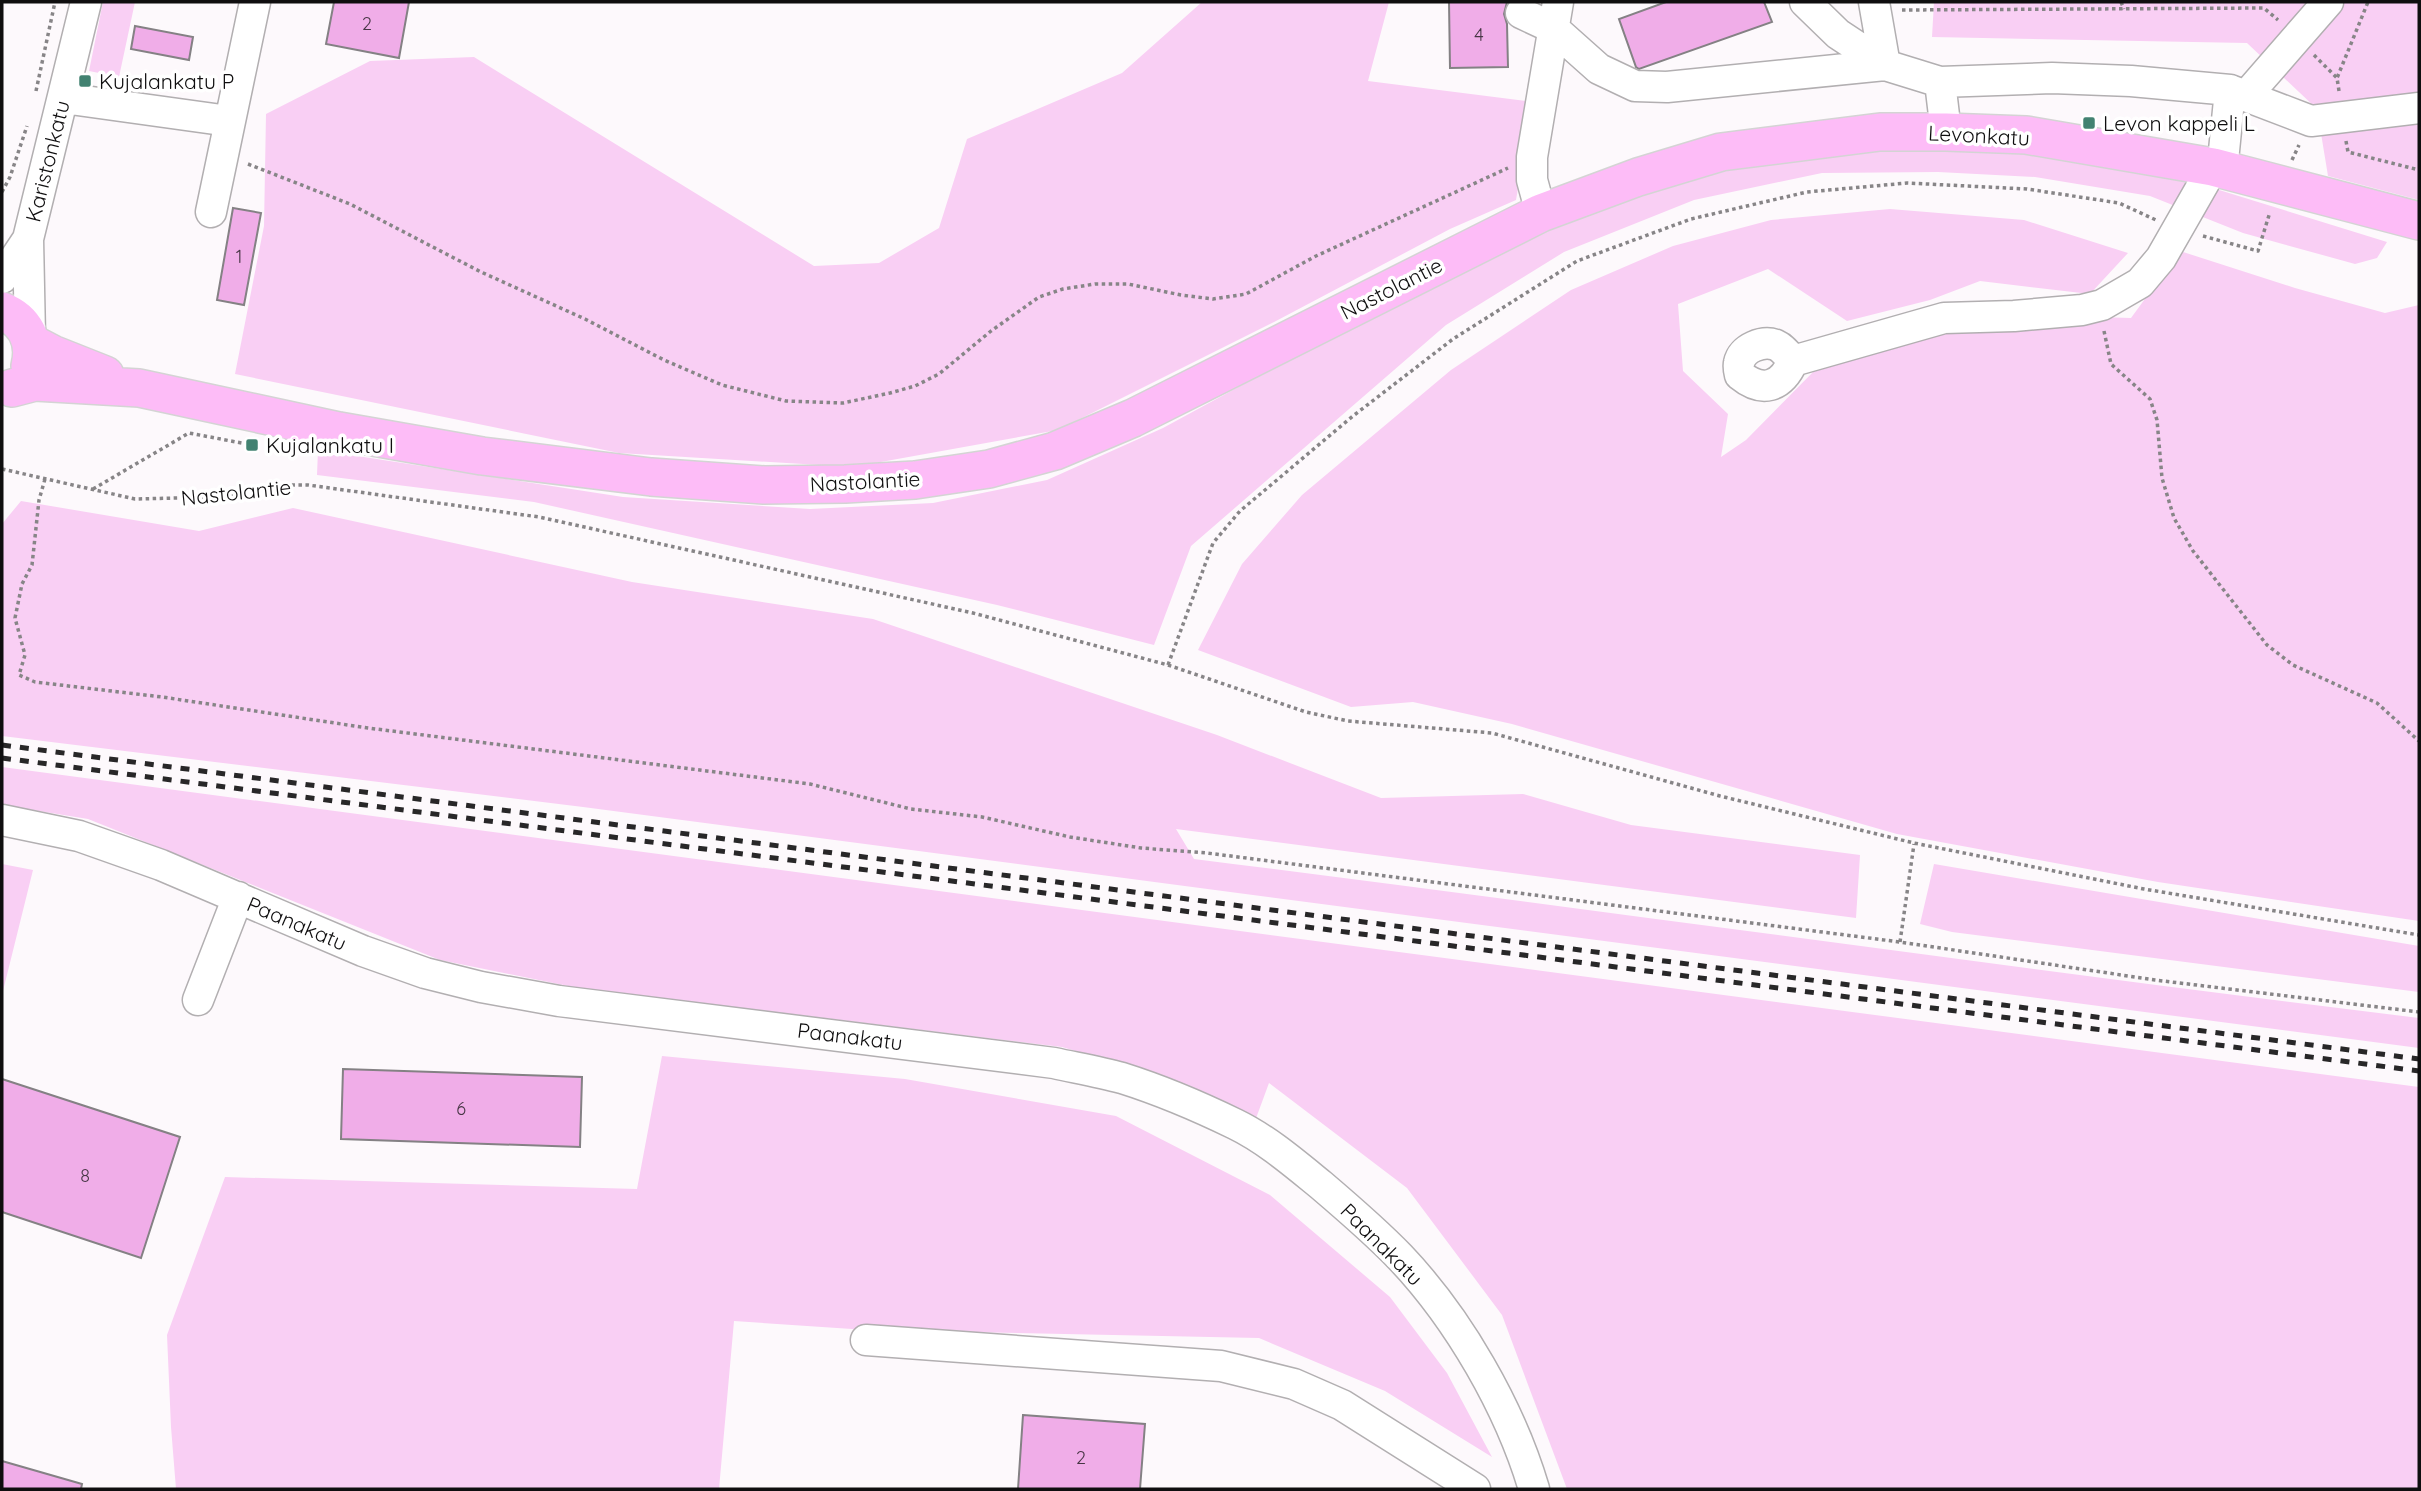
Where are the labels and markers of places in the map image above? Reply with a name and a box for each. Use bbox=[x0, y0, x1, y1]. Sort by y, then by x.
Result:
place label: Kujalankatu P bbox=[99, 68, 234, 94]
marker: Kujalankatu P bbox=[77, 73, 93, 89]
place label: Levon kappeli L bbox=[2103, 110, 2255, 136]
marker: Levon kappeli L bbox=[2081, 115, 2097, 131]
place label: Kujalankatu I bbox=[266, 432, 394, 458]
marker: Kujalankatu I bbox=[244, 437, 260, 453]

